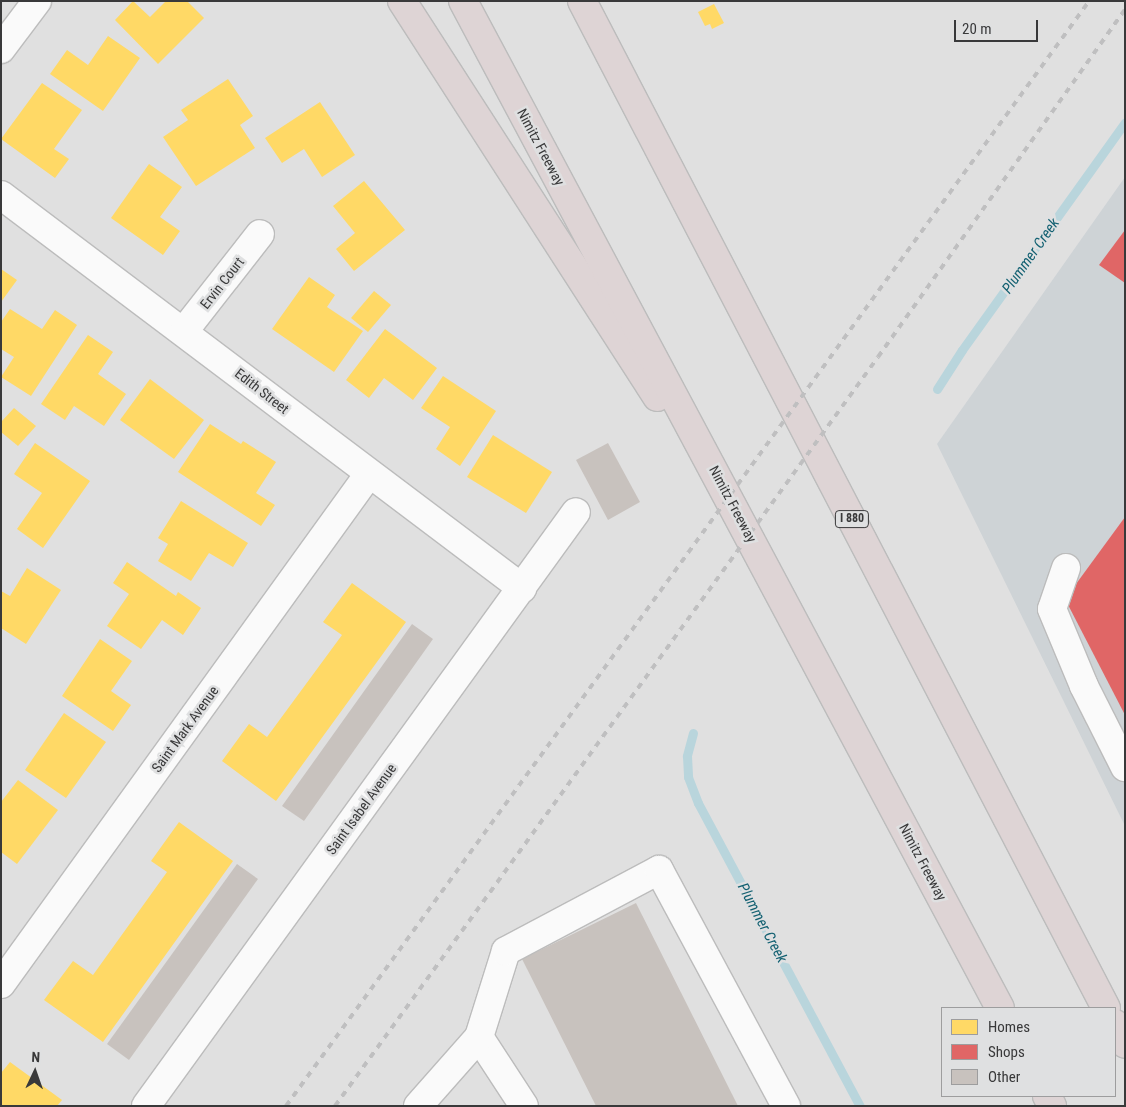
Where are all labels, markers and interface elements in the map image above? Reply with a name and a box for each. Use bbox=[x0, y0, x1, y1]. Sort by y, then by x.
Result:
scale bar bbox=[956, 10, 1040, 42]
text: 20 m bbox=[962, 20, 992, 38]
street label: Nimitz Freeway bbox=[514, 106, 568, 188]
water label: Plummer Creek bbox=[998, 215, 1064, 297]
street label: Ervin Court bbox=[197, 254, 247, 312]
street label: Edith Street bbox=[232, 365, 292, 417]
street label: Nimitz Freeway bbox=[706, 463, 760, 545]
road number: I 880 bbox=[834, 509, 870, 528]
street label: Saint Mark Avenue bbox=[148, 683, 222, 775]
street label: Saint Isabel Avenue bbox=[322, 760, 400, 858]
street label: Nimitz Freeway bbox=[896, 821, 950, 903]
water label: Plummer Creek bbox=[733, 880, 791, 966]
legend bbox=[941, 1007, 1116, 1097]
text: Homes bbox=[988, 1018, 1030, 1036]
text: Shops bbox=[988, 1043, 1025, 1061]
north arrow bbox=[10, 1047, 60, 1097]
text: N bbox=[31, 1049, 40, 1065]
text: Other bbox=[988, 1068, 1020, 1086]

